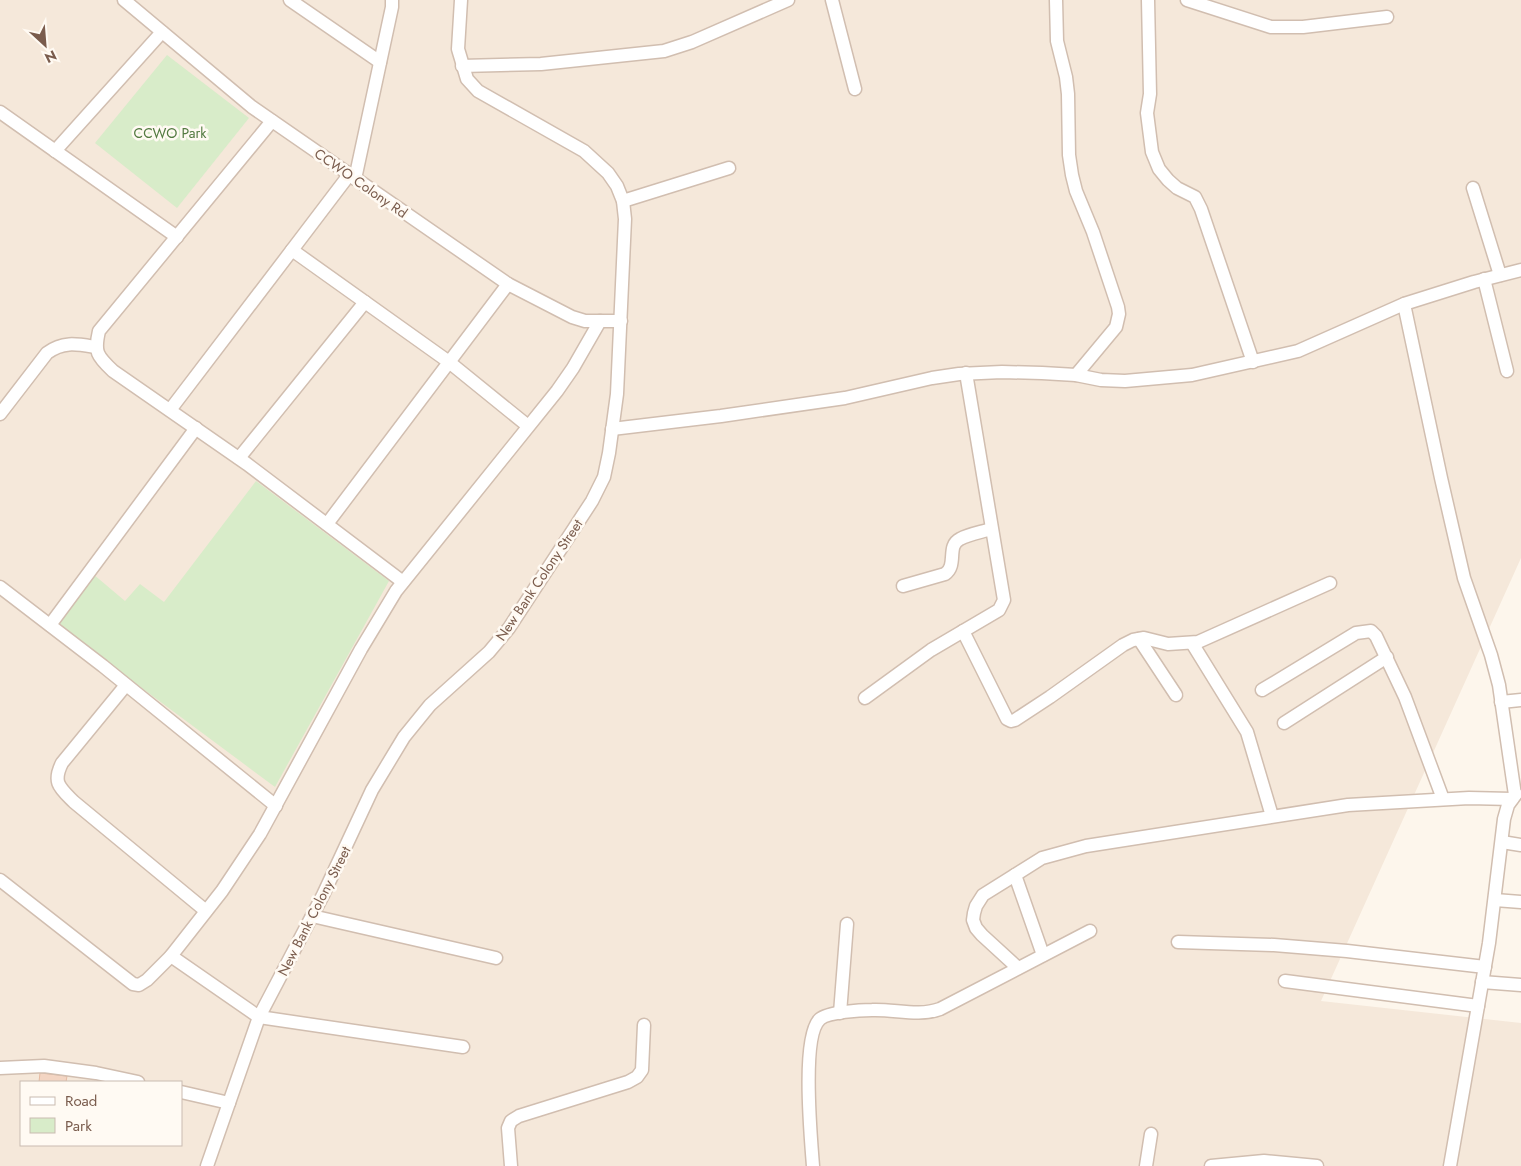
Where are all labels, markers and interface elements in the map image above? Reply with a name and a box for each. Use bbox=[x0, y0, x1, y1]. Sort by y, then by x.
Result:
north arrow bbox=[20, 20, 70, 70]
text: N bbox=[41, 45, 60, 68]
park label: CCWO Park bbox=[134, 123, 207, 143]
street label: CCWO Colony Rd bbox=[310, 143, 412, 223]
street label: New Bank Colony Street bbox=[491, 515, 588, 645]
street label: New Bank Colony Street bbox=[273, 842, 356, 979]
legend bbox=[20, 1081, 182, 1146]
text: Road bbox=[65, 1090, 97, 1112]
text: Park bbox=[65, 1115, 92, 1137]

